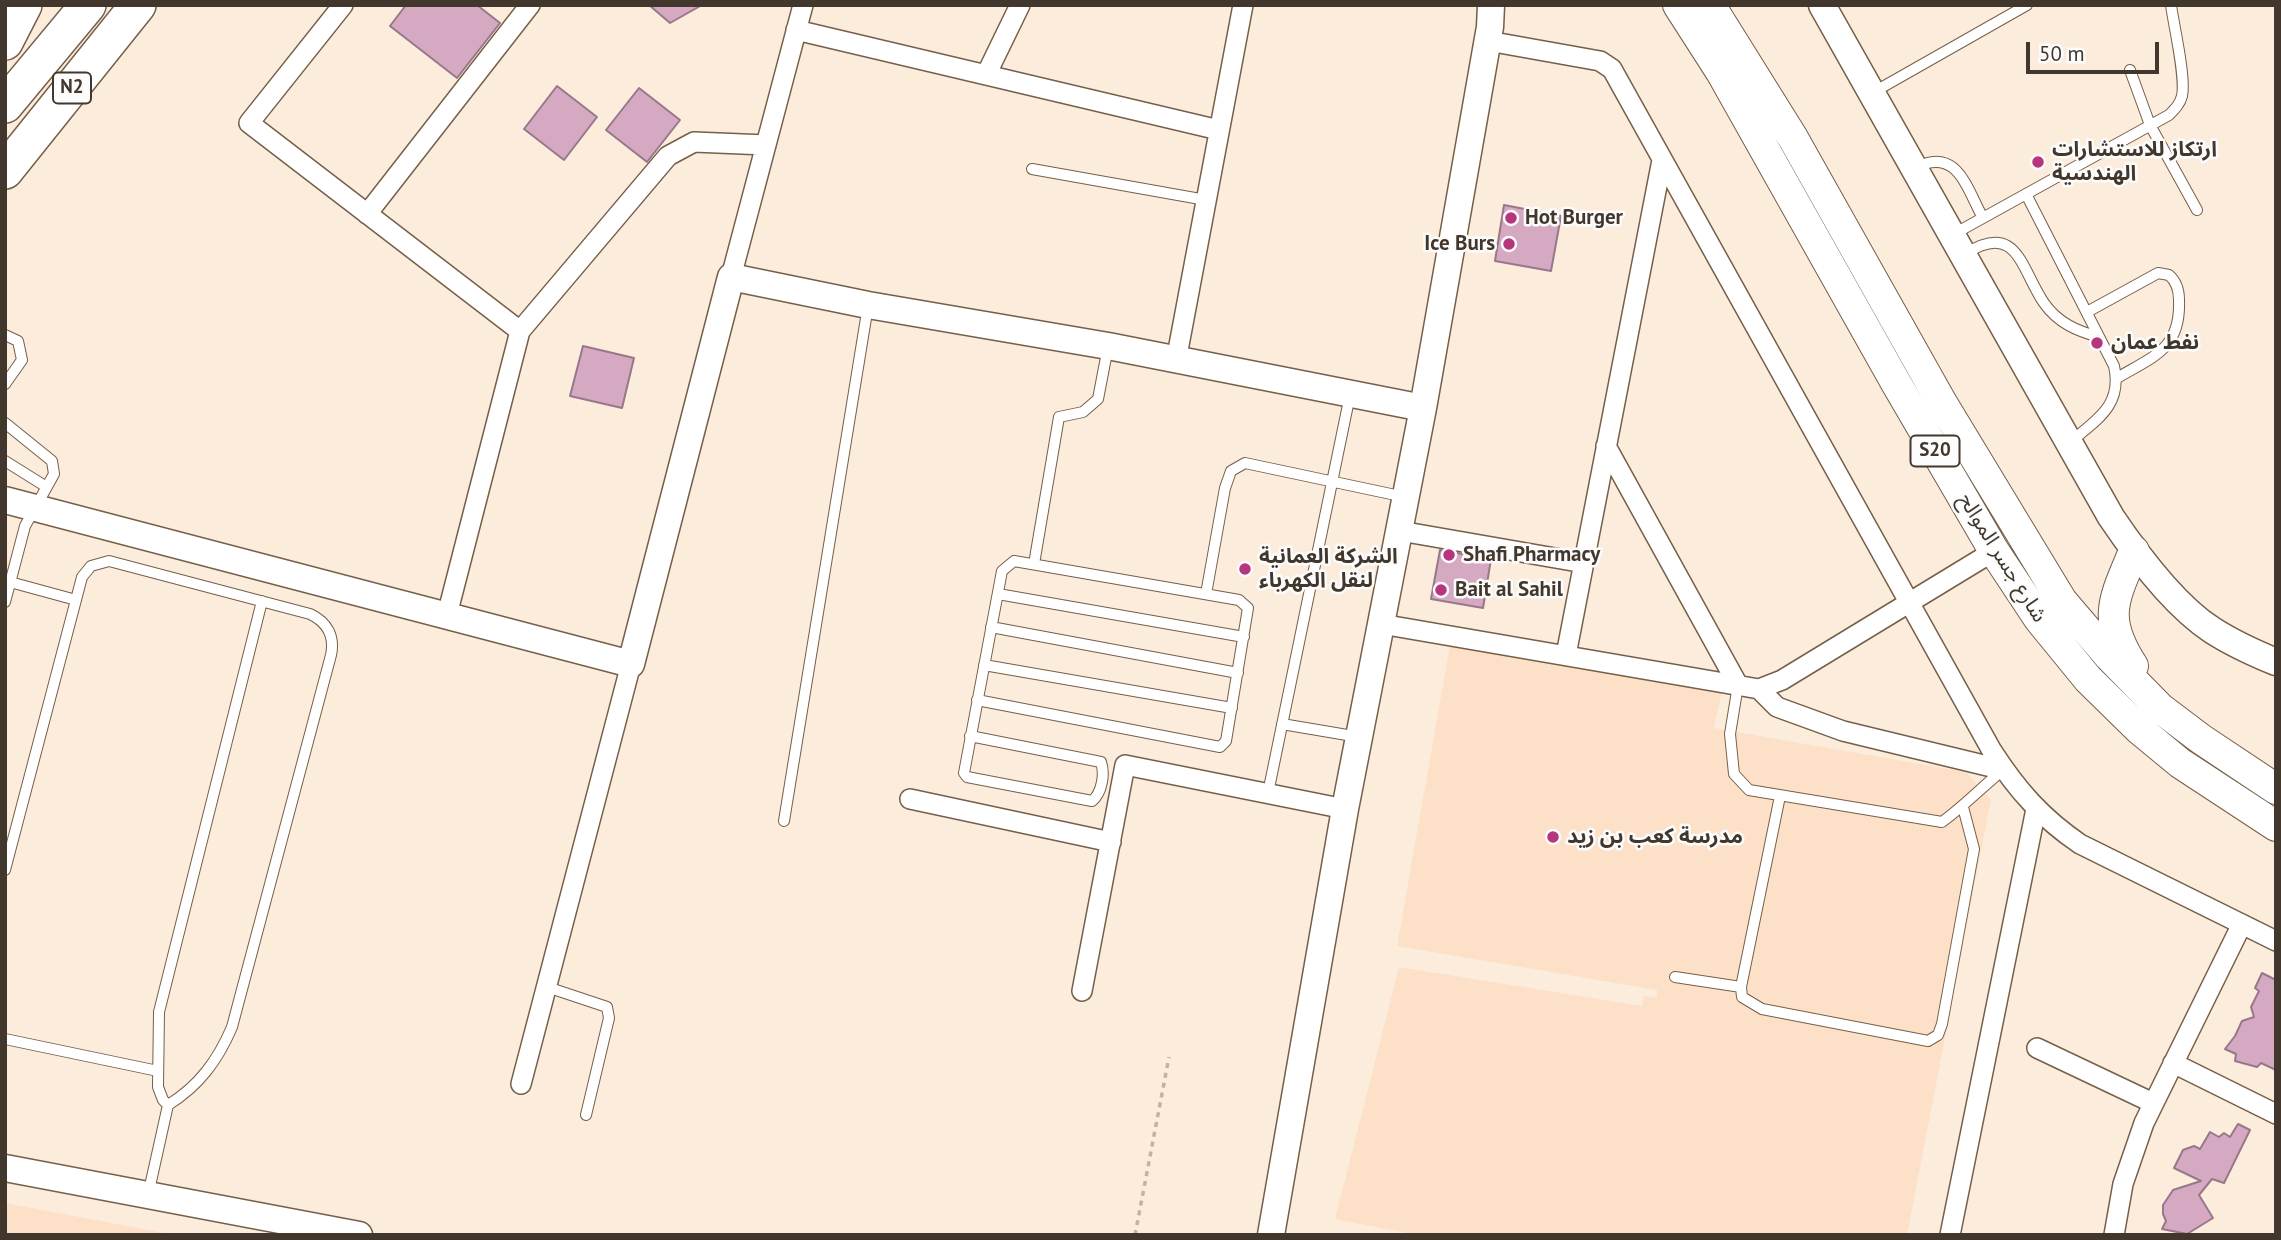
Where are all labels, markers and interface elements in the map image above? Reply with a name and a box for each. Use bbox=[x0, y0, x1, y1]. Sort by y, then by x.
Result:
scale bar bbox=[2029, 28, 2162, 72]
text: 50 m bbox=[2039, 40, 2085, 67]
road number: N2 bbox=[53, 72, 91, 104]
place label: ارتكاز للاستشارات الهندسية bbox=[2052, 137, 2217, 187]
marker: ارتكاز للاستشارات الهندسية bbox=[2030, 154, 2046, 170]
place label: Hot Burger bbox=[1525, 205, 1623, 231]
marker: Hot Burger bbox=[1503, 210, 1519, 226]
place label: Ice Burs bbox=[1424, 231, 1495, 257]
marker: Ice Burs bbox=[1501, 236, 1517, 252]
place label: نفط عمان bbox=[2111, 330, 2199, 356]
marker: نفط عمان bbox=[2089, 335, 2105, 351]
road number: S20 bbox=[1910, 436, 1960, 466]
street label: شارع جسر الموالح bbox=[1952, 489, 2052, 627]
place label: Shafi Pharmacy bbox=[1463, 542, 1600, 568]
place label: الشرکة العمانیة لنقل الکهرباء bbox=[1259, 544, 1398, 594]
marker: Shafi Pharmacy bbox=[1441, 547, 1457, 563]
marker: الشرکة العمانیة لنقل الکهرباء bbox=[1237, 561, 1253, 577]
place label: Bait al Sahil bbox=[1455, 577, 1563, 603]
marker: Bait al Sahil bbox=[1433, 582, 1449, 598]
place label: مدرسة كعب بن زيد bbox=[1567, 824, 1743, 850]
marker: مدرسة كعب بن زيد bbox=[1545, 829, 1561, 845]

